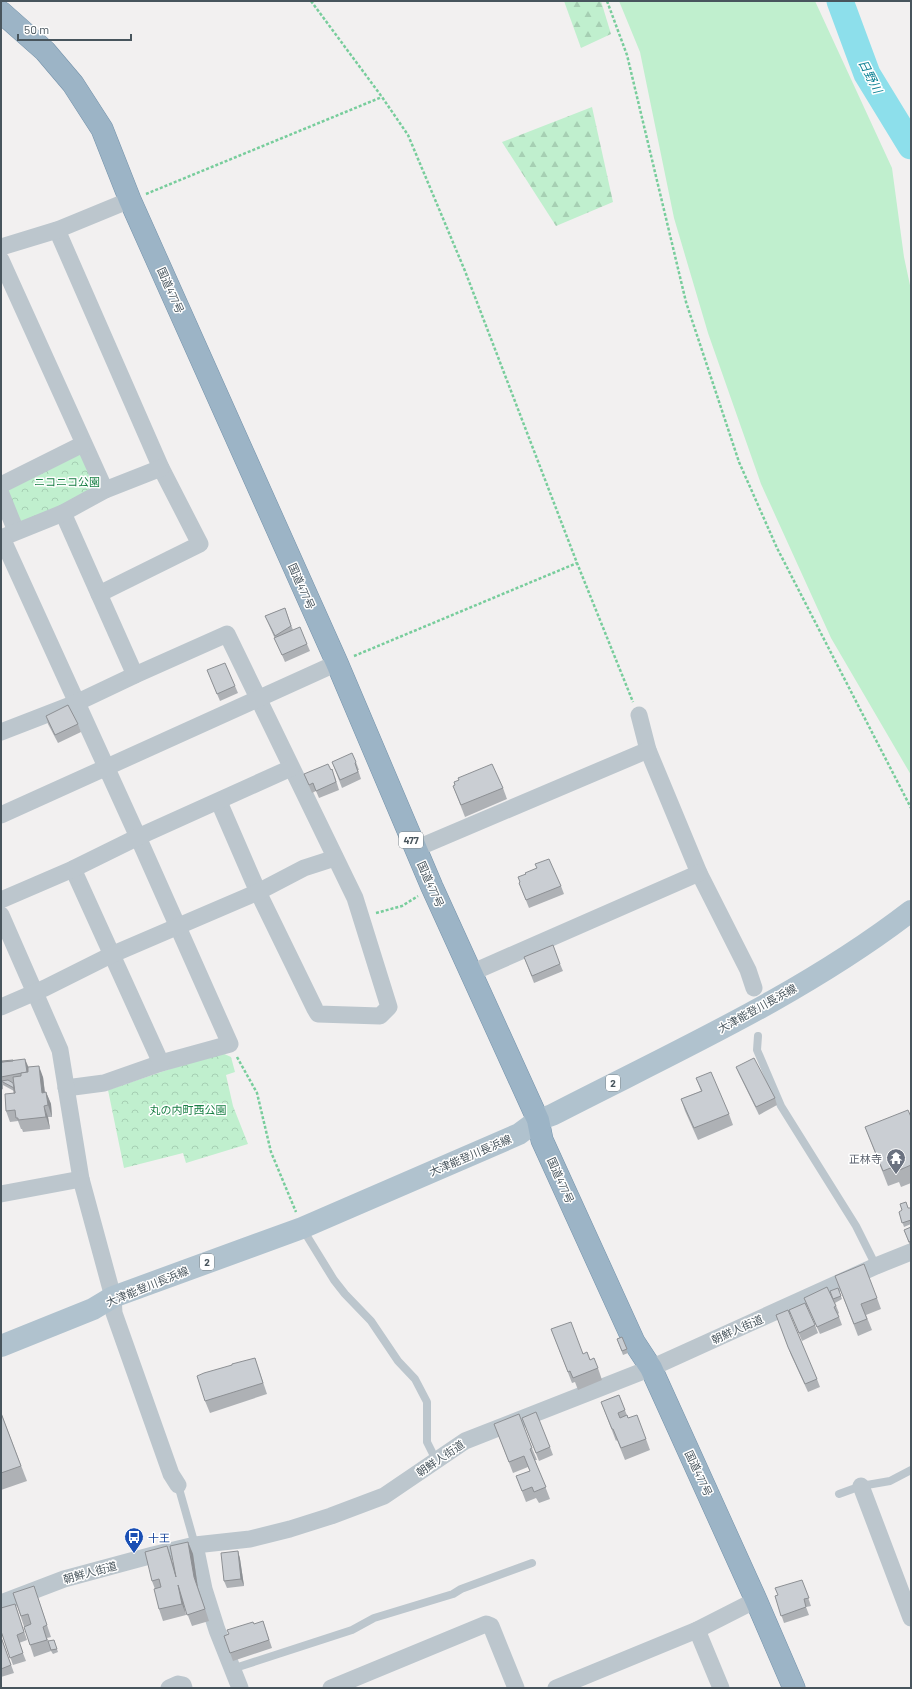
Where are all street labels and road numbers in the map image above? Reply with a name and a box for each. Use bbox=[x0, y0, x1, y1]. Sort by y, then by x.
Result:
street label: 国道477号 bbox=[155, 265, 187, 315]
street label: 国道477号 bbox=[286, 561, 318, 611]
road number: 477 bbox=[399, 832, 423, 848]
street label: 国道477号 bbox=[415, 859, 447, 909]
street label: 大津能登川長浜線 bbox=[715, 981, 799, 1035]
road number: 2 bbox=[606, 1075, 620, 1091]
street label: 大津能登川長浜線 bbox=[427, 1132, 513, 1178]
street label: 国道477号 bbox=[545, 1155, 577, 1205]
road number: 2 bbox=[200, 1254, 214, 1270]
street label: 大津能登川長浜線 bbox=[104, 1263, 190, 1309]
street label: 朝鮮人街道 bbox=[709, 1312, 765, 1346]
street label: 朝鮮人街道 bbox=[414, 1437, 466, 1479]
street label: 国道477号 bbox=[683, 1448, 715, 1498]
street label: 朝鮮人街道 bbox=[62, 1559, 118, 1585]

